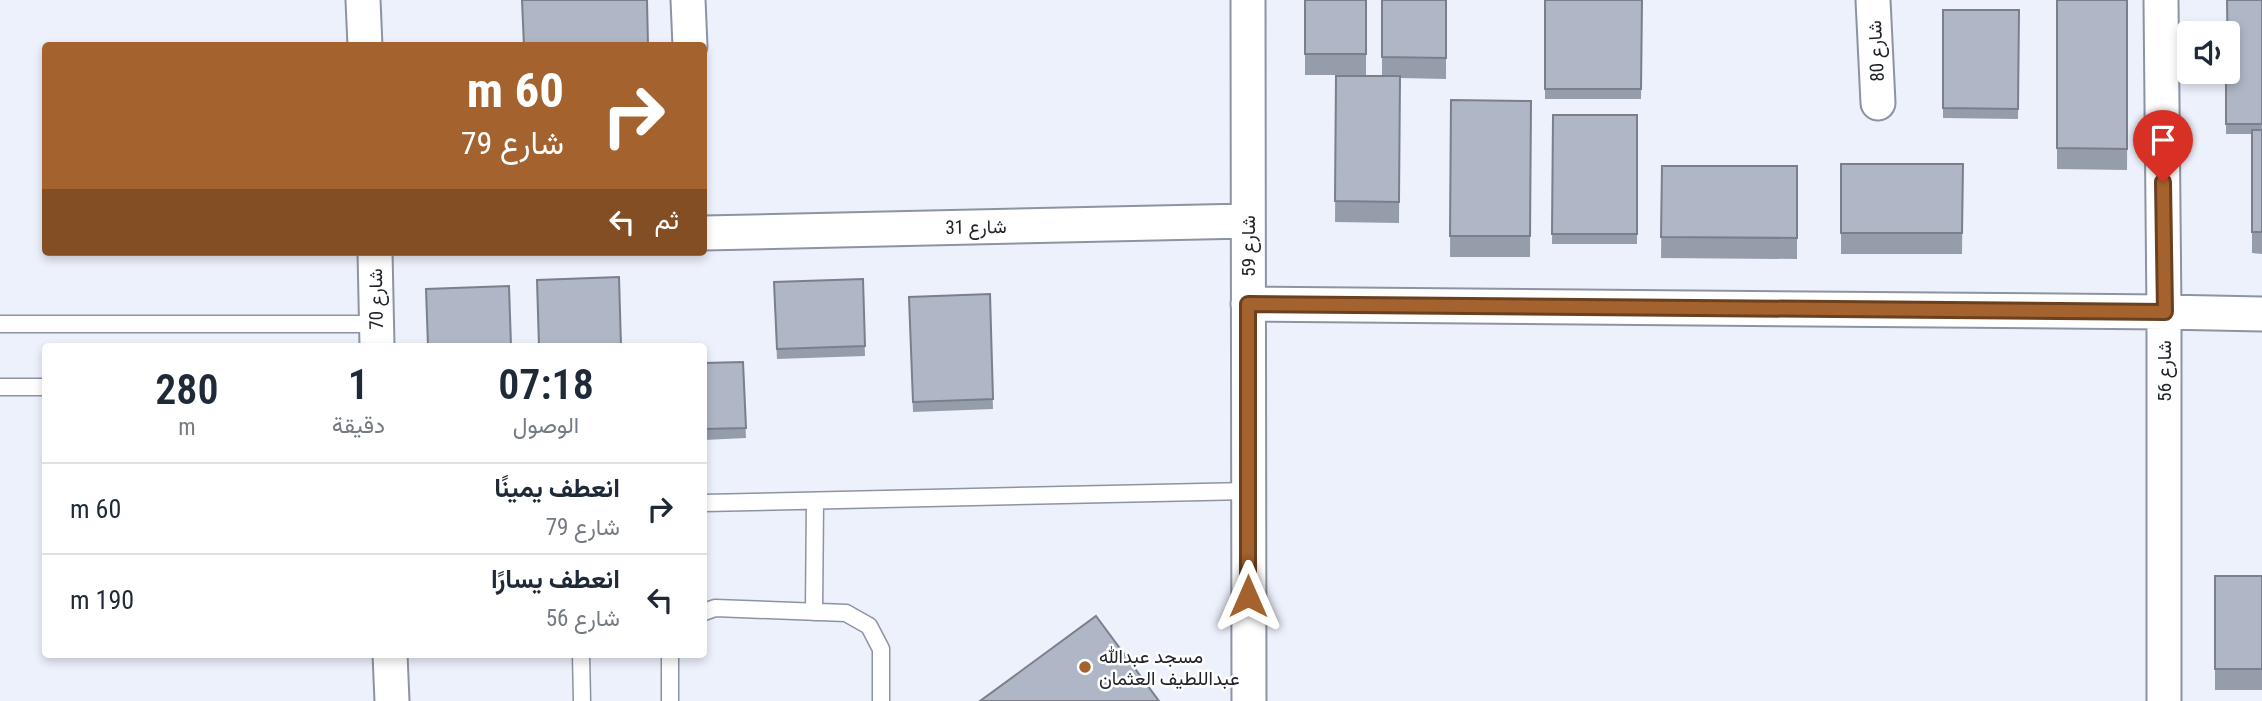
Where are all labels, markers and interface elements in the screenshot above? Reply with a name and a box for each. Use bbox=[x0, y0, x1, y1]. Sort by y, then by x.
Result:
street label: شارع 80 bbox=[1863, 20, 1890, 82]
map controls bbox=[2177, 21, 2240, 84]
button: sound bbox=[2177, 21, 2240, 84]
text: 60 m bbox=[467, 62, 564, 119]
icon: right bbox=[588, 70, 679, 161]
pin bbox=[2133, 110, 2193, 182]
icon: arrive bbox=[2144, 121, 2182, 159]
text: شارع 79 bbox=[461, 124, 564, 162]
icon: left bbox=[603, 203, 641, 241]
text: ثم bbox=[655, 205, 679, 235]
street label: شارع 31 bbox=[945, 215, 1007, 240]
street label: شارع 59 bbox=[1237, 215, 1261, 277]
street label: شارع 70 bbox=[364, 268, 389, 330]
street label: شارع 56 bbox=[2153, 340, 2177, 402]
text: 1 bbox=[348, 360, 369, 409]
text: 07:18 bbox=[498, 360, 594, 409]
text: 280 bbox=[155, 365, 219, 414]
text: دقيقة bbox=[332, 412, 385, 439]
text: الوصول bbox=[513, 412, 579, 439]
text: m bbox=[178, 414, 196, 441]
text: انعطف يمينًا bbox=[494, 473, 620, 503]
icon: right bbox=[641, 490, 679, 528]
text: 60 m bbox=[70, 494, 121, 524]
text: شارع 79 bbox=[546, 514, 620, 541]
position arrow bbox=[1211, 559, 1285, 633]
text: انعطف يسارًا bbox=[491, 564, 620, 594]
icon: left bbox=[641, 581, 679, 619]
text: 190 m bbox=[70, 585, 134, 615]
text: شارع 56 bbox=[546, 605, 620, 632]
place label: مسجد عبدالله عبداللطيف العثمان bbox=[1099, 645, 1240, 690]
marker: مسجد عبدالله عبداللطيف العثمان bbox=[1077, 659, 1093, 675]

